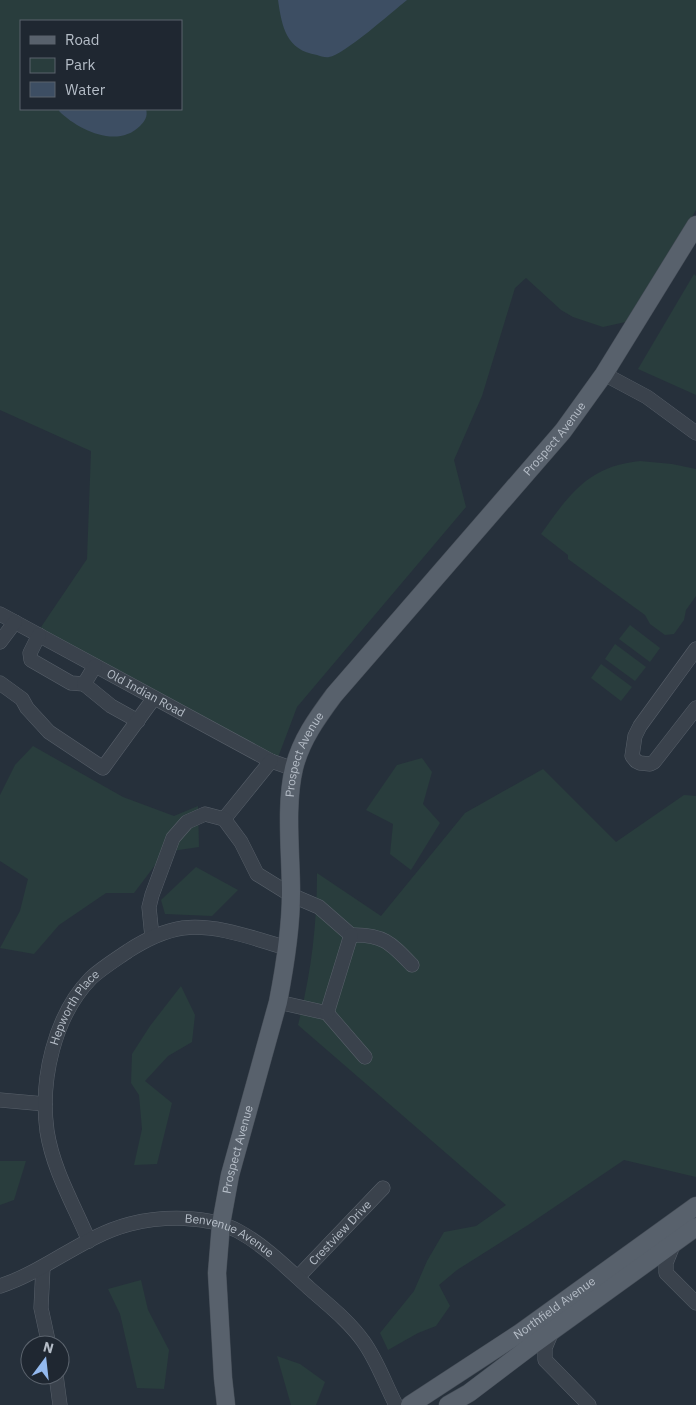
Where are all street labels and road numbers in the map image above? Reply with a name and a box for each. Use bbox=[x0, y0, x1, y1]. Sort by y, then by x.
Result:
street label: Prospect Avenue bbox=[520, 398, 589, 479]
street label: Old Indian Road bbox=[104, 665, 188, 720]
street label: Prospect Avenue bbox=[282, 708, 327, 798]
street label: Hepworth Place bbox=[46, 966, 102, 1047]
street label: Prospect Avenue bbox=[219, 1103, 256, 1195]
street label: Crestview Drive bbox=[305, 1197, 374, 1268]
street label: Benvenue Avenue bbox=[184, 1210, 277, 1260]
street label: Northfield Avenue bbox=[510, 1273, 598, 1342]

